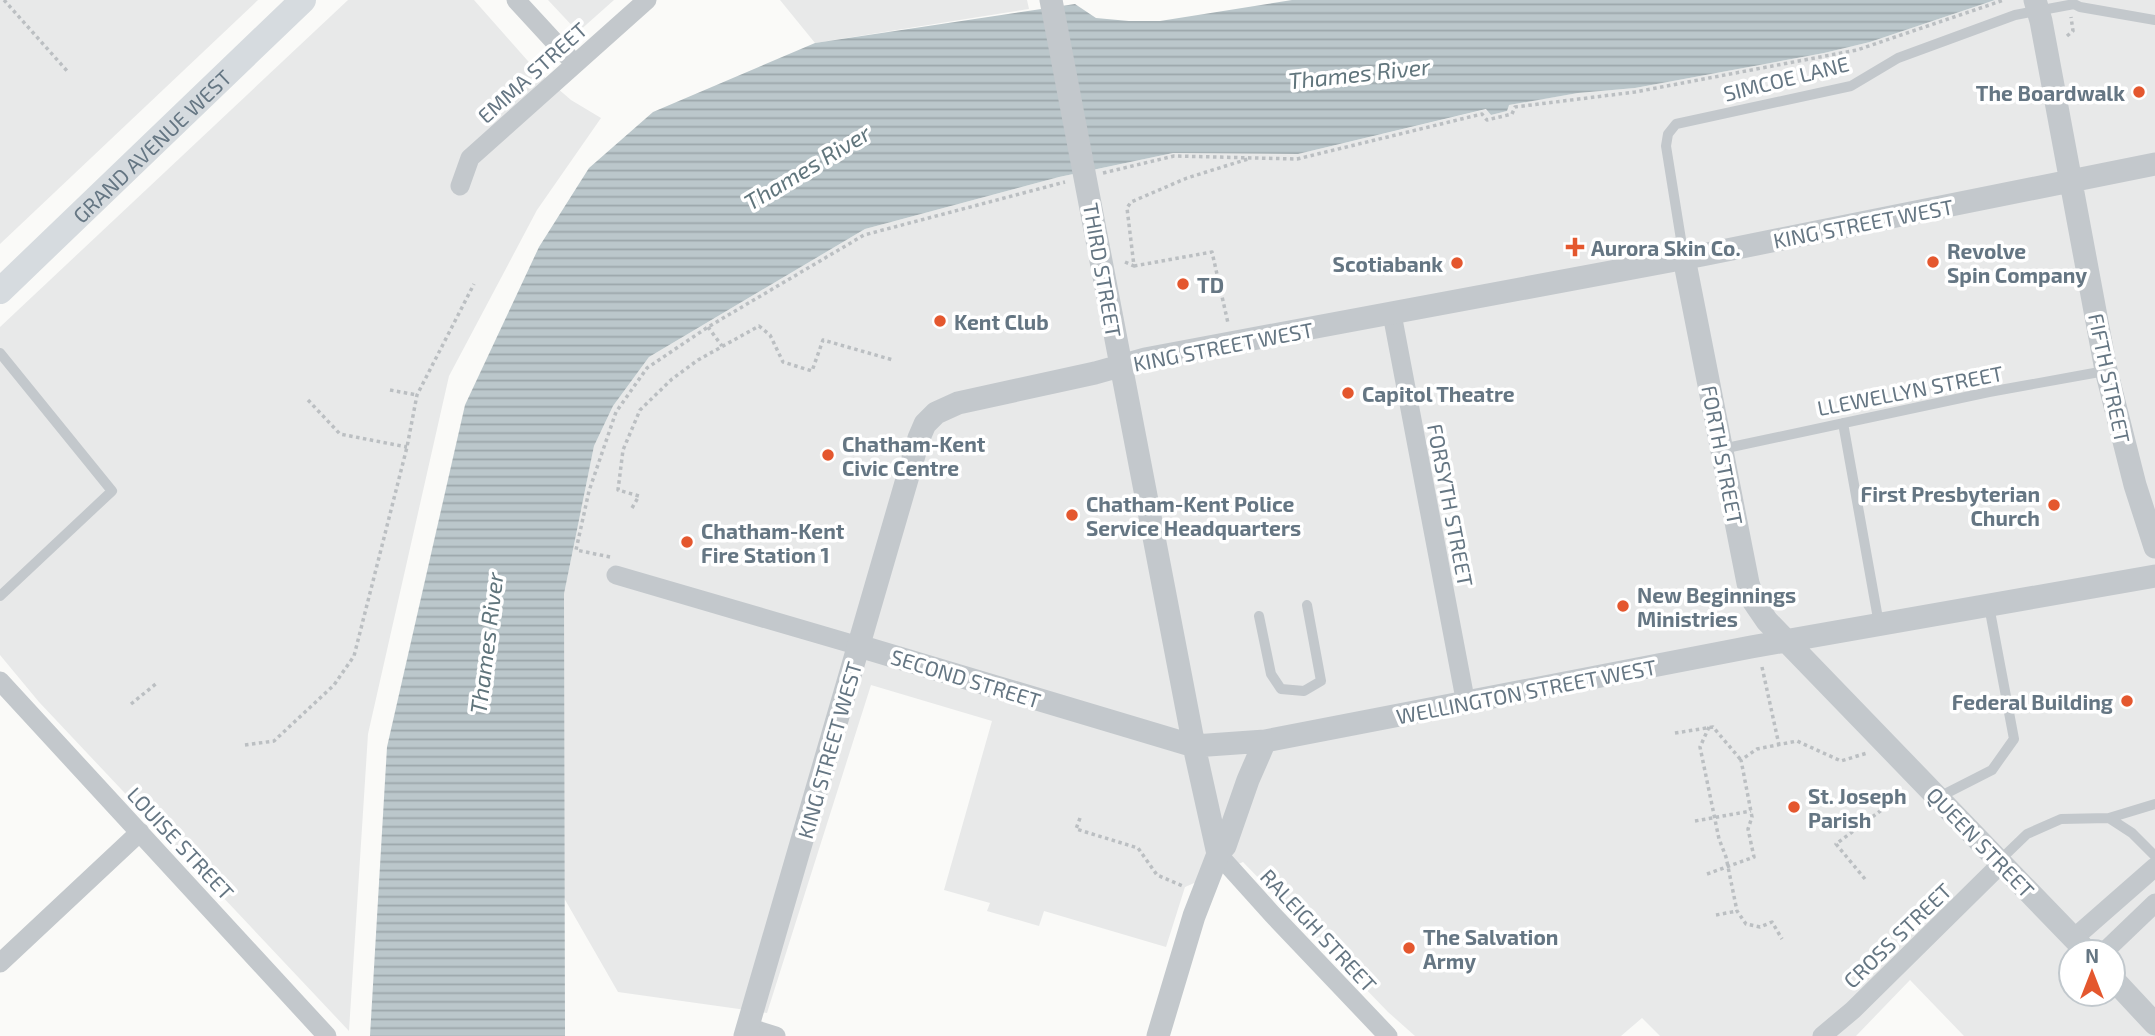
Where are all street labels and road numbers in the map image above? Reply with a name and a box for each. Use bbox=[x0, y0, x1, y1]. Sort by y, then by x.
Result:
street label: EMMA STREET bbox=[472, 16, 592, 128]
street label: SIMCOE LANE bbox=[1721, 50, 1851, 106]
street label: GRAND AVENUE WEST bbox=[67, 64, 236, 227]
street label: KING STREET WEST bbox=[1771, 193, 1955, 253]
street label: THIRD STREET bbox=[1079, 201, 1127, 339]
street label: FIFTH STREET bbox=[2084, 311, 2136, 445]
street label: KING STREET WEST bbox=[1131, 316, 1315, 376]
street label: LLEWELLYN STREET bbox=[1815, 360, 2005, 420]
street label: FORTH STREET bbox=[1697, 383, 1749, 527]
street label: FORSYTH STREET bbox=[1423, 421, 1479, 589]
street label: SECOND STREET bbox=[888, 643, 1044, 713]
street label: WELLINGTON STREET WEST bbox=[1394, 654, 1658, 728]
street label: KING STREET WEST bbox=[792, 659, 866, 841]
street label: LOUISE STREET bbox=[122, 781, 240, 905]
street label: QUEEN STREET bbox=[1921, 782, 2040, 903]
street label: RALEIGH STREET bbox=[1256, 863, 1382, 997]
street label: CROSS STREET bbox=[1838, 877, 1956, 993]

